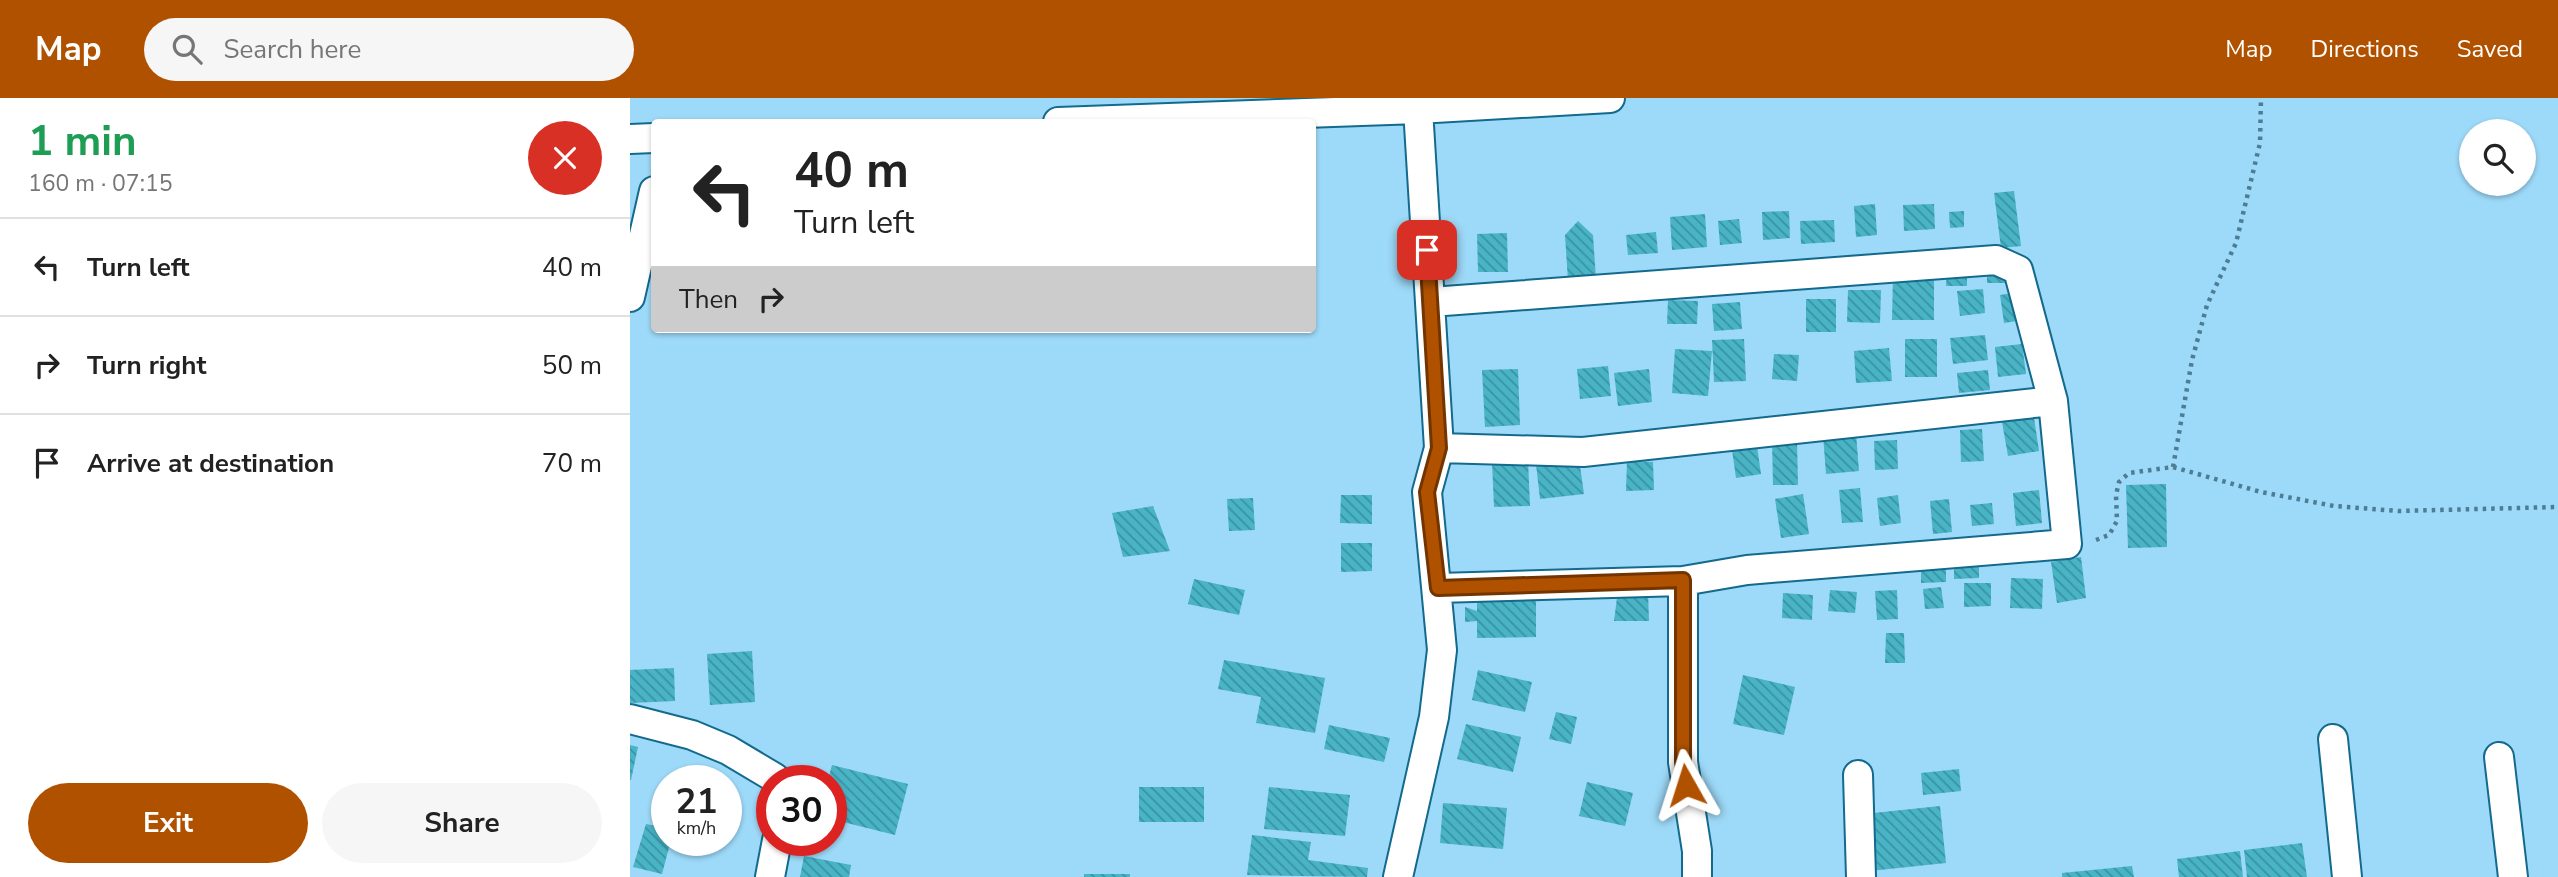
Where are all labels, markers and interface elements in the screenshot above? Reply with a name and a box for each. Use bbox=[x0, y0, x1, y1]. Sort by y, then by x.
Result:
search box bbox=[144, 18, 634, 81]
text: Map bbox=[35, 27, 102, 72]
icon: search bbox=[168, 30, 206, 68]
text: Search here bbox=[224, 32, 361, 67]
text: Map bbox=[2225, 33, 2272, 65]
text: Directions bbox=[2310, 33, 2419, 65]
text: Saved bbox=[2457, 33, 2523, 65]
text: 1 min bbox=[28, 113, 137, 170]
map controls bbox=[2459, 119, 2536, 196]
button: search bbox=[2459, 119, 2536, 196]
button: close bbox=[528, 121, 602, 195]
text: 40 m bbox=[794, 137, 909, 204]
icon: left bbox=[679, 147, 770, 238]
text: 160 m · 07:15 bbox=[28, 168, 173, 199]
text: Turn left bbox=[794, 201, 914, 244]
pin bbox=[1397, 220, 1457, 280]
icon: arrive bbox=[1408, 231, 1446, 269]
icon: left bbox=[28, 248, 66, 286]
text: Turn left bbox=[87, 250, 190, 285]
text: 40 m bbox=[542, 250, 602, 285]
icon: right bbox=[752, 280, 790, 318]
text: Then bbox=[679, 282, 738, 317]
icon: right bbox=[28, 346, 66, 384]
text: Turn right bbox=[87, 348, 206, 383]
text: 50 m bbox=[542, 348, 602, 383]
icon: arrive bbox=[28, 444, 66, 482]
text: Arrive at destination bbox=[87, 446, 334, 481]
text: 70 m bbox=[542, 446, 602, 481]
position arrow bbox=[1649, 748, 1723, 822]
speed limit sign: 30 bbox=[756, 765, 847, 856]
text: 21 bbox=[675, 778, 718, 825]
button: Exit bbox=[28, 783, 308, 863]
button: Share bbox=[322, 783, 602, 863]
text: km/h bbox=[677, 816, 716, 840]

